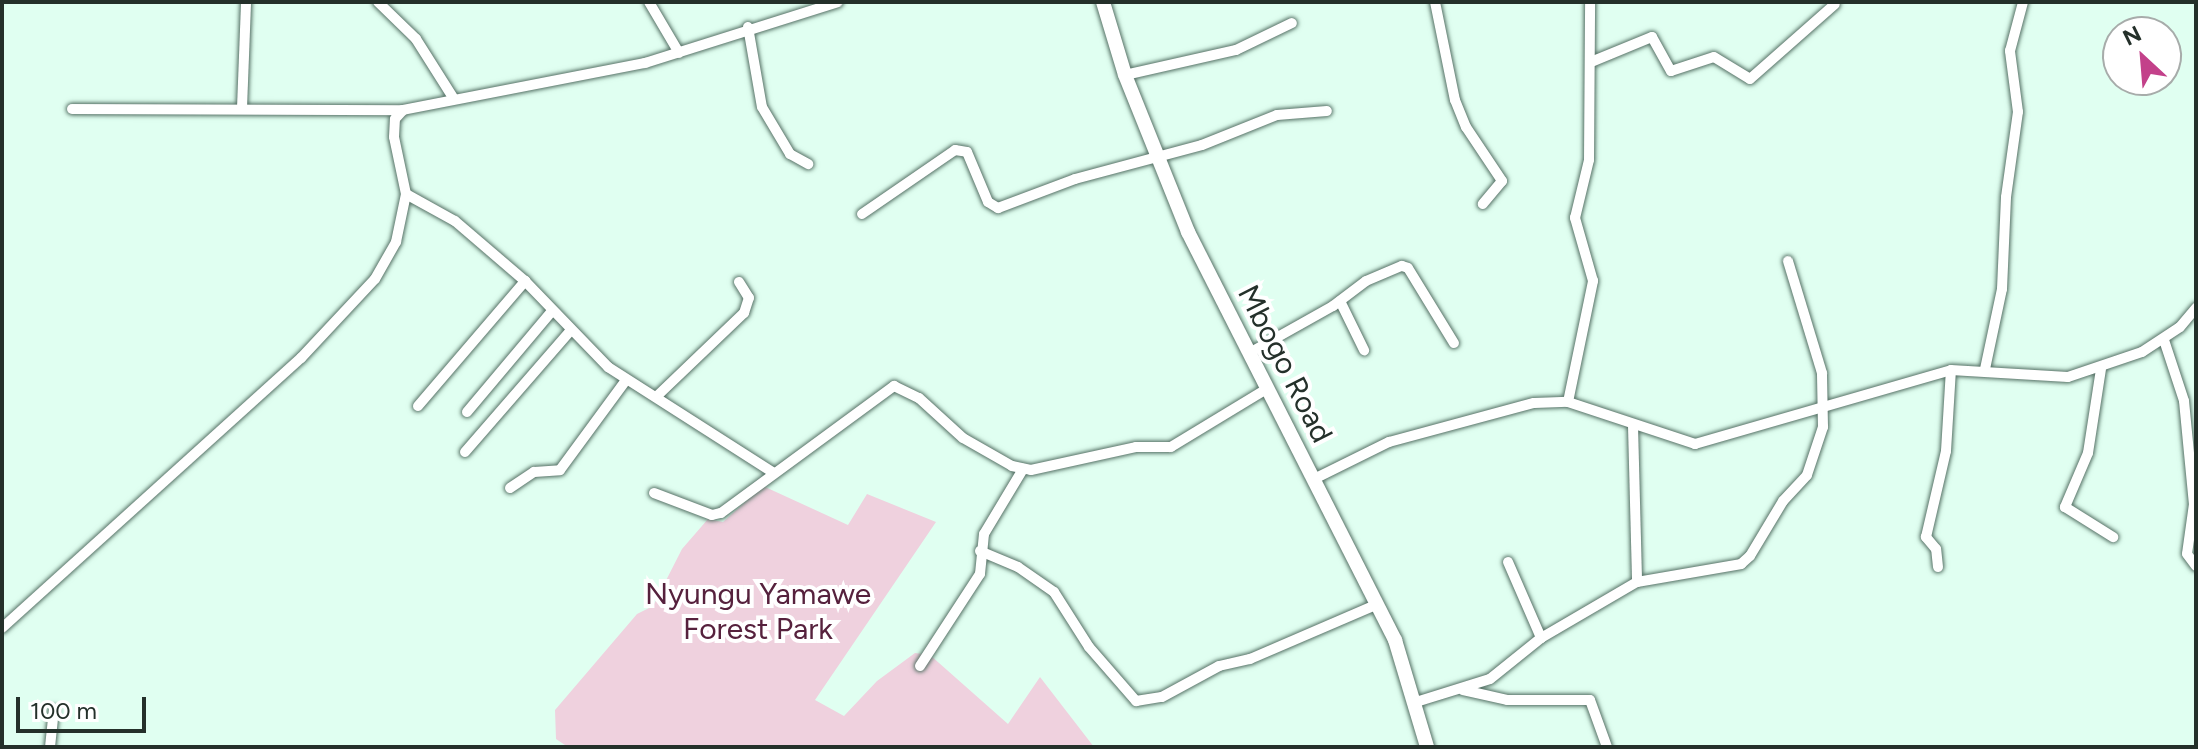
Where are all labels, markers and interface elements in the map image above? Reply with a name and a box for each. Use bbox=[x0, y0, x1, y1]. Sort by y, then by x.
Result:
north arrow bbox=[2102, 16, 2182, 96]
text: N bbox=[2119, 20, 2146, 52]
street label: Mbogo Road bbox=[1230, 279, 1340, 449]
park label: Nyungu Yamawe Forest Park bbox=[645, 576, 871, 646]
scale bar bbox=[20, 681, 150, 731]
text: 100 m bbox=[30, 696, 97, 725]

